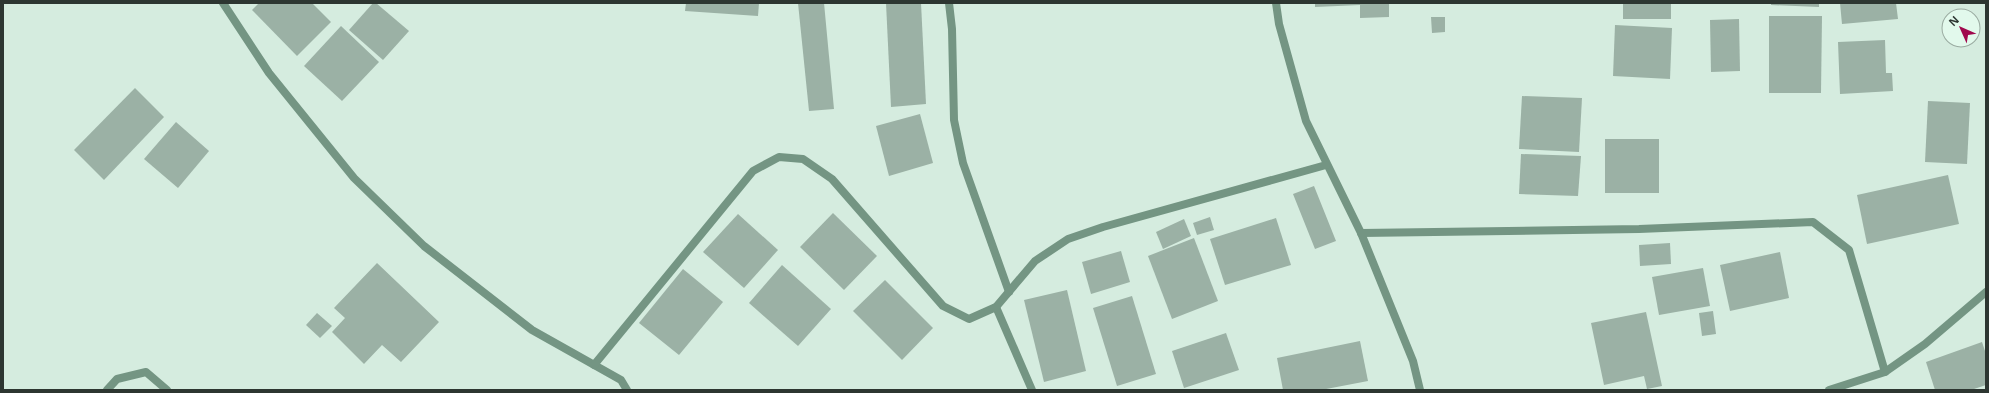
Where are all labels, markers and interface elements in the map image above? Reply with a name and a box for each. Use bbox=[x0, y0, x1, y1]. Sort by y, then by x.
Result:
north arrow bbox=[1941, 8, 1981, 48]
text: N bbox=[1945, 12, 1962, 29]

